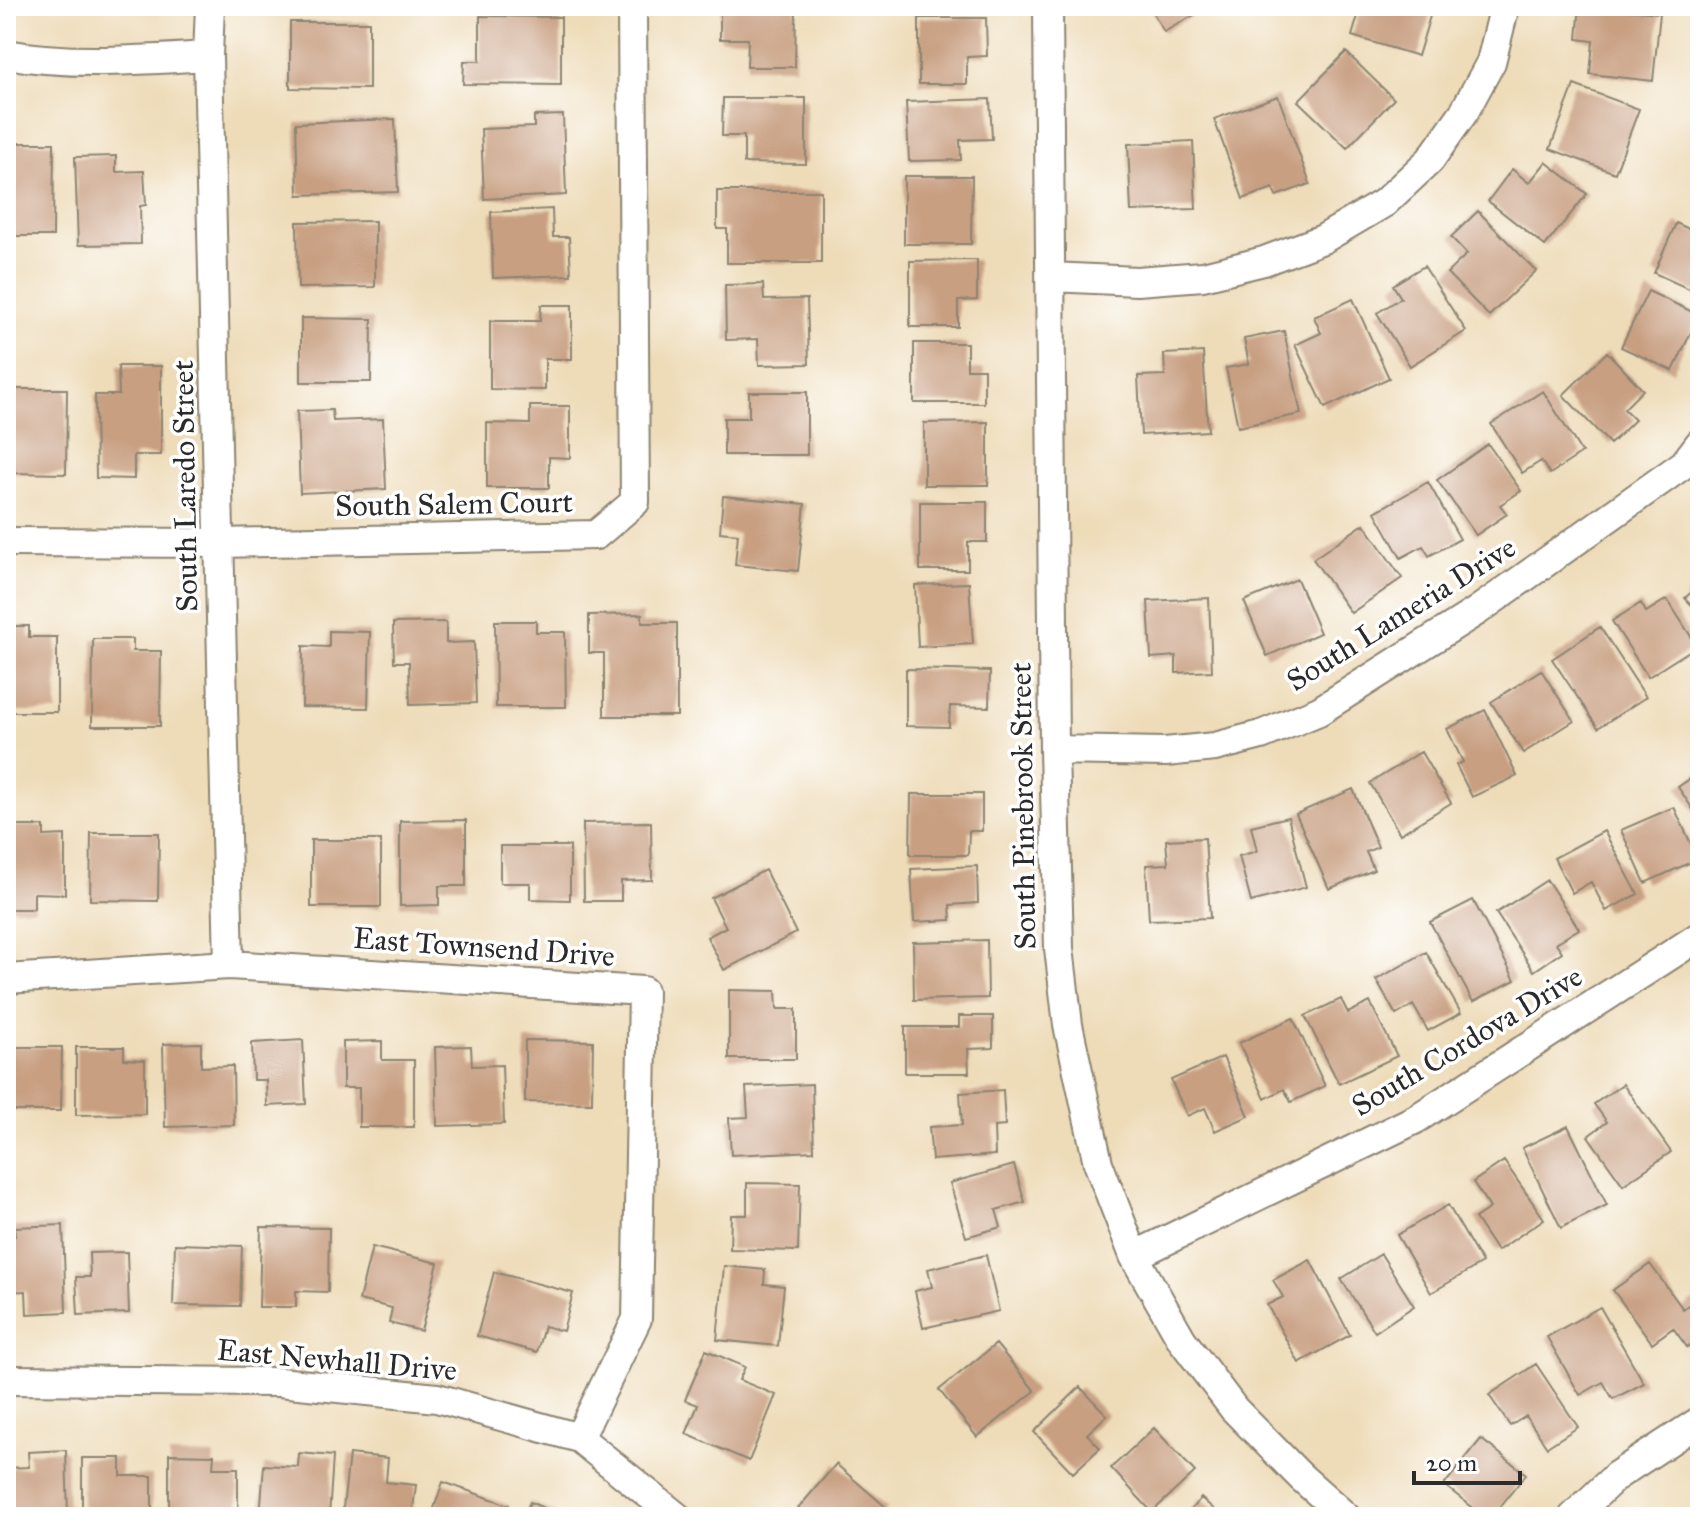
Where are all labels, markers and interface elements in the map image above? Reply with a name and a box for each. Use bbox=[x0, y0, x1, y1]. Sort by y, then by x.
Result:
street label: South Laredo Street bbox=[165, 359, 205, 612]
street label: South Salem Court bbox=[335, 484, 574, 524]
street label: South Lameria Drive bbox=[1280, 529, 1522, 699]
street label: South Pinebrook Street bbox=[1002, 662, 1044, 950]
street label: East Townsend Drive bbox=[352, 920, 616, 974]
street label: South Cordova Drive bbox=[1345, 958, 1589, 1124]
street label: East Newhall Drive bbox=[216, 1332, 458, 1388]
scale bar bbox=[1414, 1435, 1520, 1485]
text: 20 m bbox=[1426, 1448, 1477, 1478]

